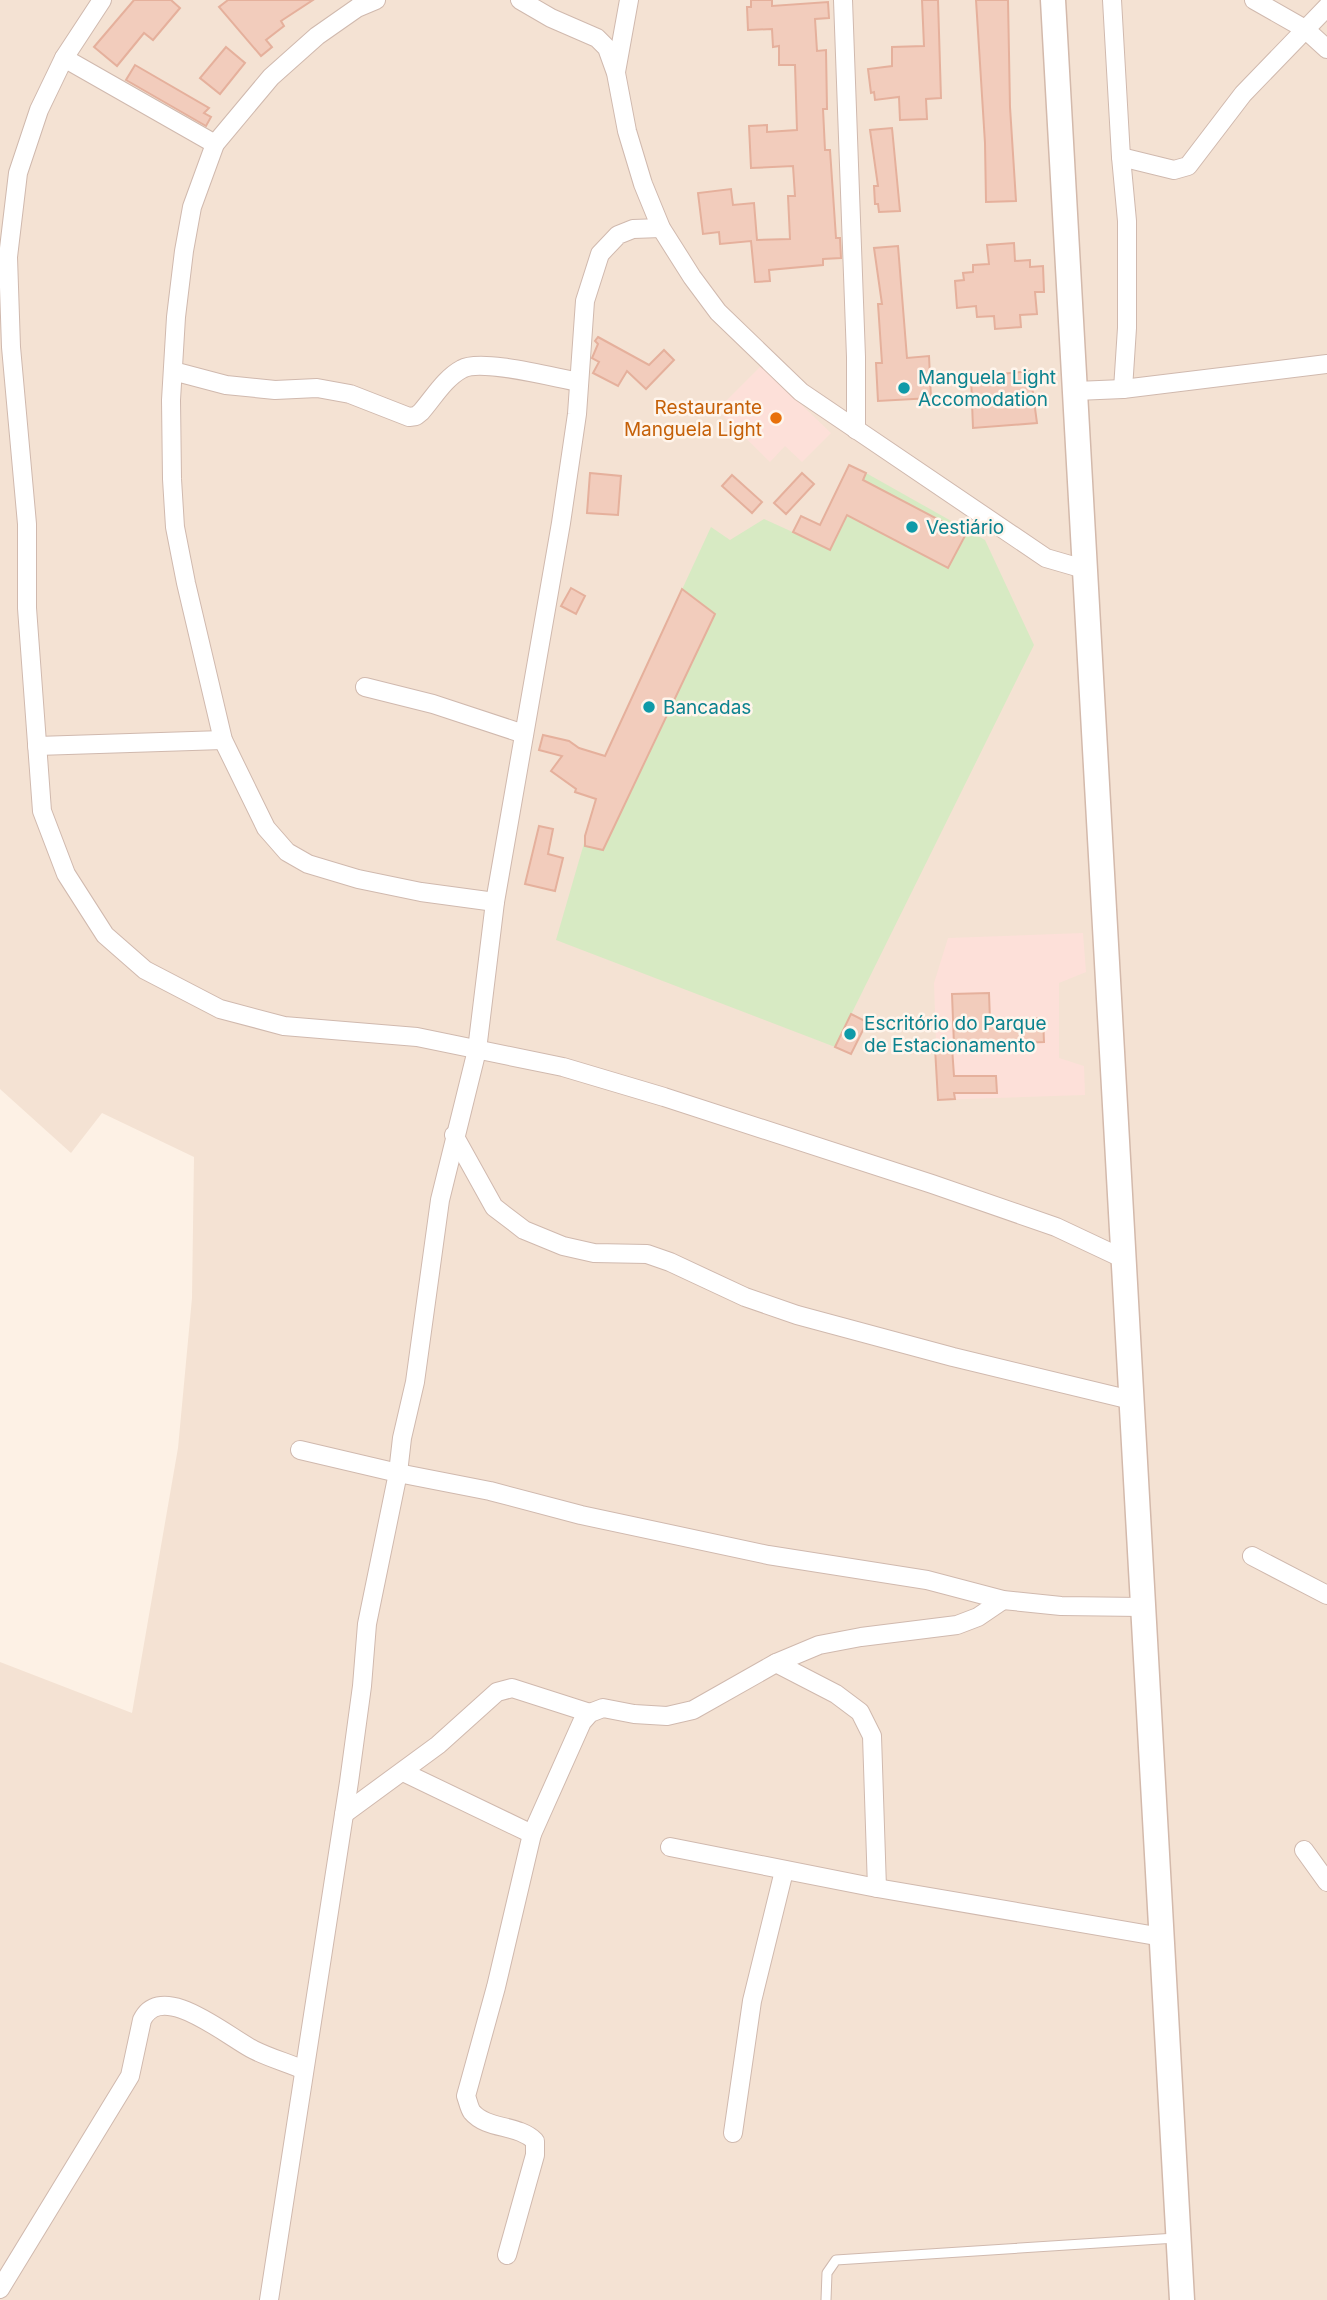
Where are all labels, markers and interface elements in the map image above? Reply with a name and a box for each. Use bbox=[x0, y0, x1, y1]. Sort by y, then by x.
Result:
place label: Manguela Light Accomodation bbox=[918, 366, 1056, 411]
marker: Manguela Light Accomodation bbox=[896, 380, 912, 396]
place label: Restaurante Manguela Light bbox=[624, 396, 762, 441]
marker: Restaurante Manguela Light bbox=[768, 410, 784, 426]
place label: Vestiário bbox=[926, 516, 1004, 539]
marker: Vestiário bbox=[904, 519, 920, 535]
place label: Bancadas bbox=[663, 696, 751, 719]
marker: Bancadas bbox=[641, 699, 657, 715]
place label: Escritório do Parque de Estacionamento bbox=[864, 1012, 1047, 1057]
marker: Escritório do Parque de Estacionamento bbox=[842, 1026, 858, 1042]

